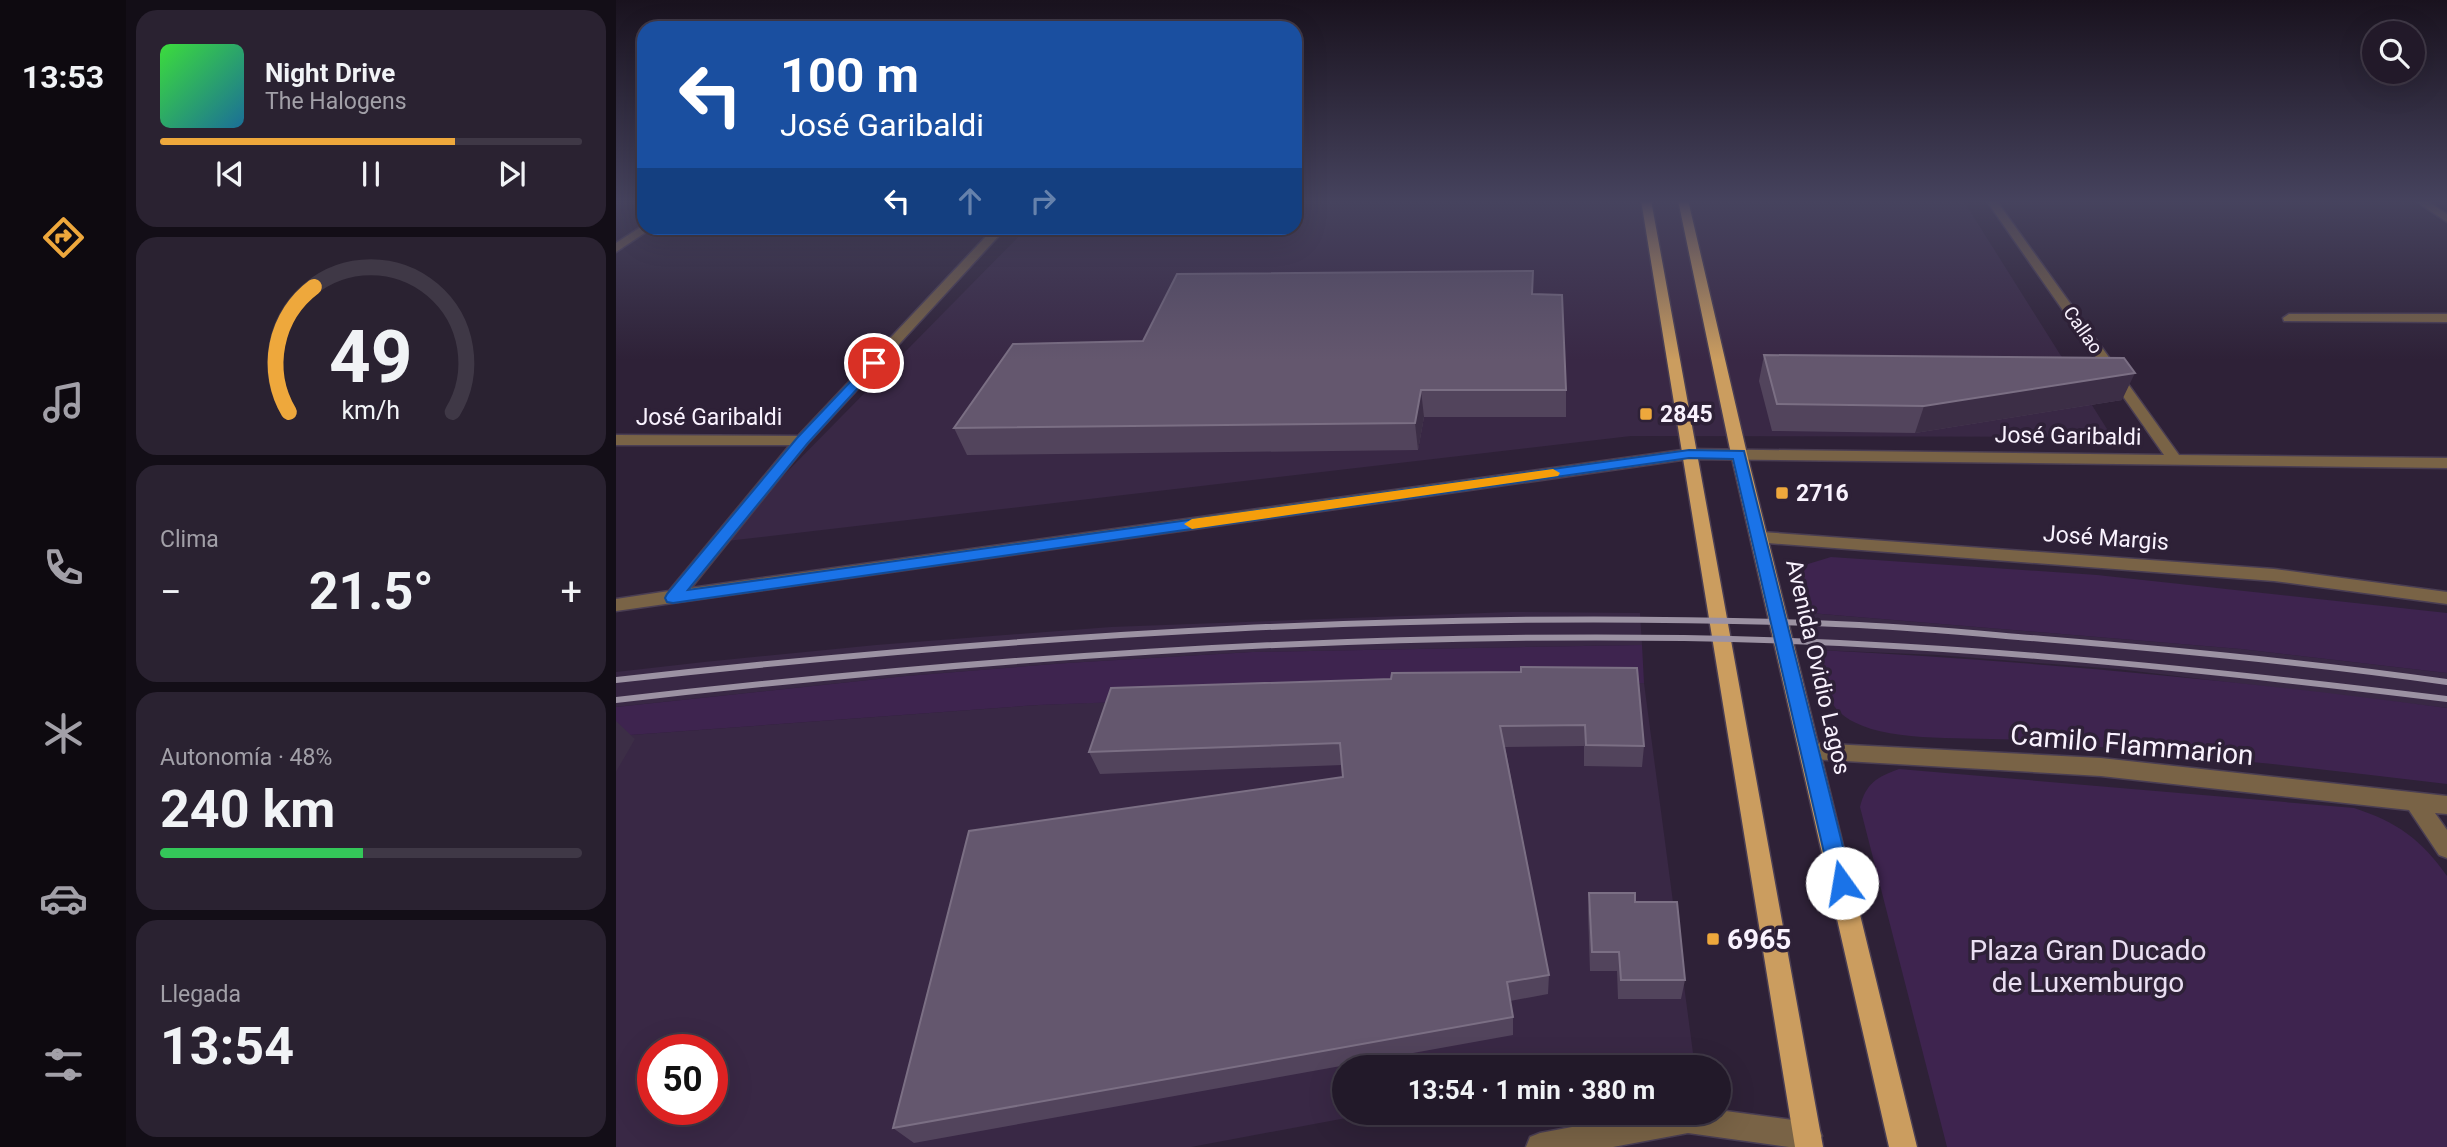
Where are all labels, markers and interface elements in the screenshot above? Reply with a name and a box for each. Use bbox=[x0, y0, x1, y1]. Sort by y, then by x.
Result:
map controls bbox=[2362, 21, 2425, 84]
button: search bbox=[2362, 21, 2425, 84]
text: 100 m bbox=[780, 47, 919, 104]
icon: left bbox=[665, 49, 756, 140]
text: 13:53 bbox=[22, 58, 104, 96]
text: Night Drive bbox=[265, 58, 395, 88]
text: The Halogens bbox=[265, 88, 407, 115]
text: José Garibaldi bbox=[780, 106, 984, 144]
icon: previous bbox=[211, 155, 249, 193]
icon: pause bbox=[352, 155, 390, 193]
icon: next bbox=[493, 155, 531, 193]
icon: left bbox=[878, 182, 916, 220]
icon: ahead bbox=[951, 182, 989, 220]
icon: right bbox=[1024, 182, 1062, 220]
icon: directions bbox=[39, 213, 88, 262]
street label: Callao bbox=[2058, 302, 2108, 358]
text: 49 bbox=[329, 315, 413, 401]
pin bbox=[844, 333, 904, 393]
icon: arrive bbox=[855, 344, 893, 382]
icon: music bbox=[39, 378, 88, 427]
text: km/h bbox=[342, 396, 400, 425]
place label: 2845 bbox=[1660, 401, 1713, 428]
street label: José Garibaldi bbox=[636, 404, 782, 431]
marker: 2845 bbox=[1638, 406, 1654, 422]
street label: José Garibaldi bbox=[1994, 421, 2142, 451]
place label: 2716 bbox=[1796, 480, 1849, 507]
marker: 2716 bbox=[1774, 485, 1790, 501]
street label: José Margis bbox=[2042, 520, 2170, 556]
text: Clima bbox=[160, 526, 219, 553]
icon: phone bbox=[39, 543, 88, 592]
street label: Avenida Ovidio Lagos bbox=[1780, 557, 1856, 777]
text: 21.5° bbox=[309, 561, 434, 622]
text: − bbox=[160, 570, 182, 614]
text: + bbox=[560, 570, 582, 614]
icon: climate bbox=[39, 709, 88, 758]
street label: Camilo Flammarion bbox=[2009, 718, 2255, 772]
text: Autonomía · 48% bbox=[160, 744, 332, 771]
text: 240 km bbox=[160, 779, 335, 840]
position arrow bbox=[1805, 846, 1879, 920]
icon: car bbox=[39, 874, 88, 923]
place label: 6965 bbox=[1727, 923, 1791, 956]
marker: 6965 bbox=[1705, 931, 1721, 947]
park label: Plaza Gran Ducado de Luxemburgo bbox=[1970, 934, 2206, 999]
text: Llegada bbox=[160, 981, 241, 1008]
text: 13:54 bbox=[160, 1016, 294, 1077]
speed limit sign: 50 bbox=[637, 1034, 728, 1125]
icon: filters bbox=[39, 1040, 88, 1089]
text: 13:54 · 1 min · 380 m bbox=[1408, 1075, 1655, 1105]

